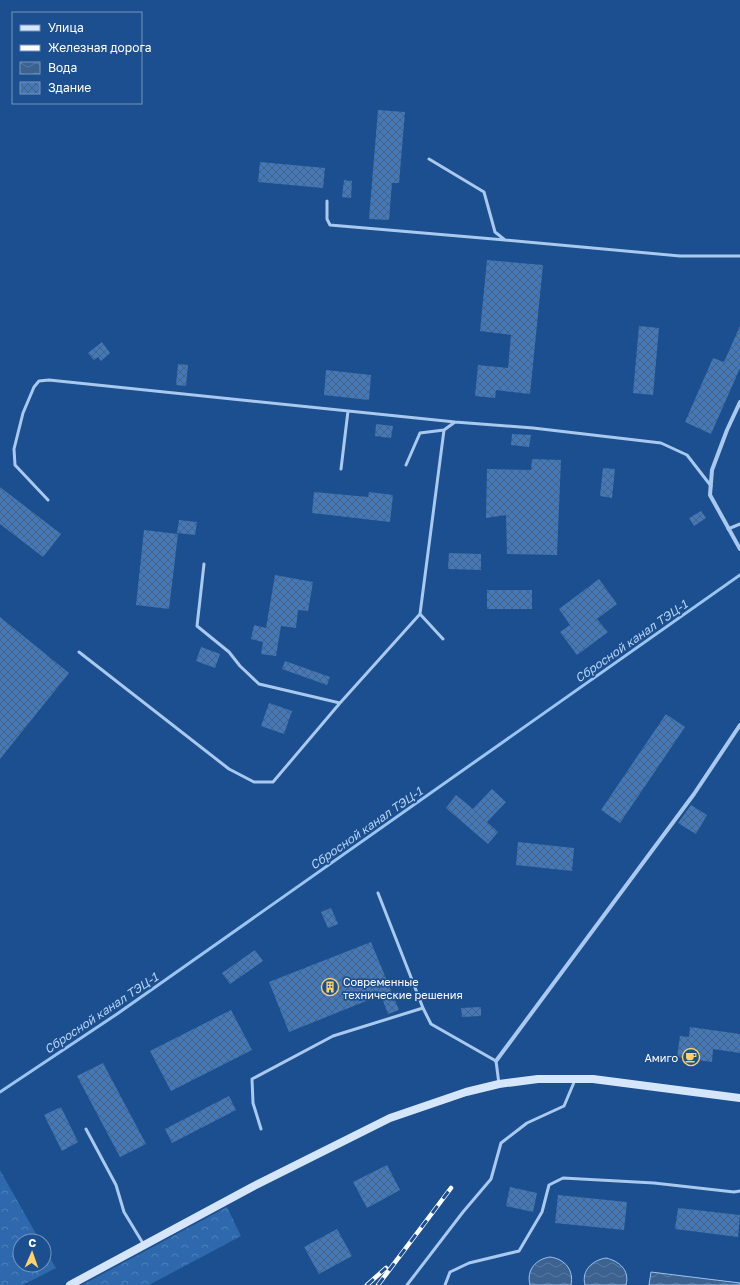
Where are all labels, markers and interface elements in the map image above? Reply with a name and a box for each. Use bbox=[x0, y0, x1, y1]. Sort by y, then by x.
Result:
legend bbox=[12, 12, 142, 104]
text: Улица bbox=[48, 20, 84, 35]
text: Железная дорога bbox=[48, 40, 151, 55]
text: Вода bbox=[48, 60, 77, 75]
text: Здание bbox=[48, 80, 91, 95]
water label: Сбросной канал ТЭЦ-1 bbox=[572, 596, 690, 686]
water label: Сбросной канал ТЭЦ-1 bbox=[307, 783, 425, 873]
water label: Сбросной канал ТЭЦ-1 bbox=[41, 969, 161, 1057]
place label: Современные технические решения bbox=[343, 975, 463, 1001]
building icon: Современные технические решения bbox=[320, 977, 340, 997]
cafe icon: Амиго bbox=[681, 1047, 701, 1067]
place label: Амиго bbox=[644, 1051, 678, 1064]
north arrow bbox=[12, 1233, 52, 1273]
text: С bbox=[28, 1236, 37, 1249]

